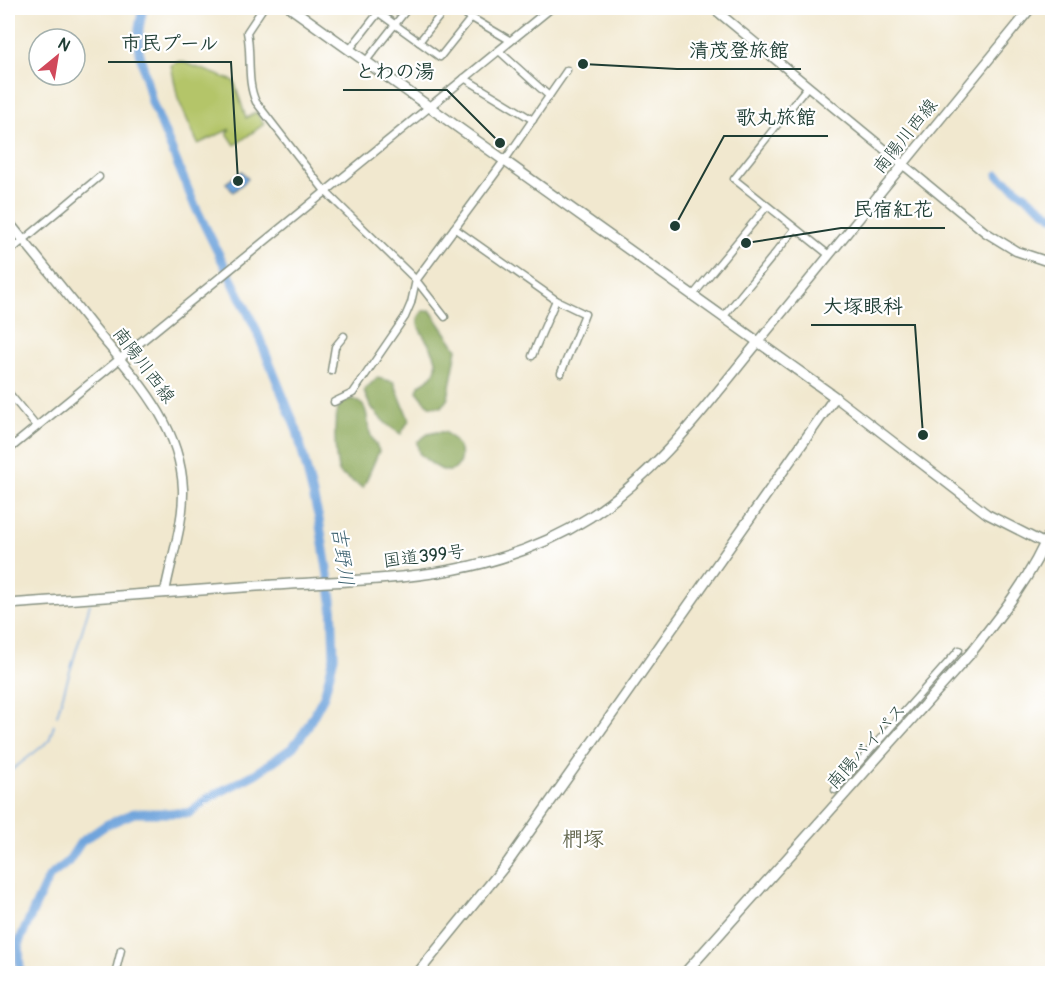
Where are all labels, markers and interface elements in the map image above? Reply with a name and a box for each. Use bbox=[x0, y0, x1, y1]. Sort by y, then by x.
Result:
callout: 市民プール bbox=[108, 24, 231, 62]
north arrow bbox=[27, 27, 87, 87]
text: 市民プール bbox=[121, 31, 219, 56]
callout: 清茂登旅館 bbox=[677, 31, 801, 69]
text: N bbox=[54, 34, 74, 56]
text: 清茂登旅館 bbox=[689, 38, 789, 63]
callout: とわの湯 bbox=[343, 52, 447, 90]
text: とわの湯 bbox=[355, 59, 435, 84]
street label: 南陽川西線 bbox=[868, 94, 943, 179]
callout: 歌丸旅館 bbox=[724, 98, 828, 136]
text: 歌丸旅館 bbox=[736, 105, 816, 130]
callout: 民宿紅花 bbox=[841, 190, 945, 228]
text: 民宿紅花 bbox=[853, 197, 933, 222]
callout: 大塚眼科 bbox=[811, 287, 915, 325]
text: 大塚眼科 bbox=[823, 294, 903, 319]
street label: 南陽川西線 bbox=[107, 322, 180, 408]
water label: 吉野川 bbox=[326, 525, 359, 588]
street label: 国道399号 bbox=[382, 540, 466, 573]
street label: 南陽バイパス bbox=[822, 699, 911, 794]
district label: 椚塚 bbox=[562, 826, 604, 853]

